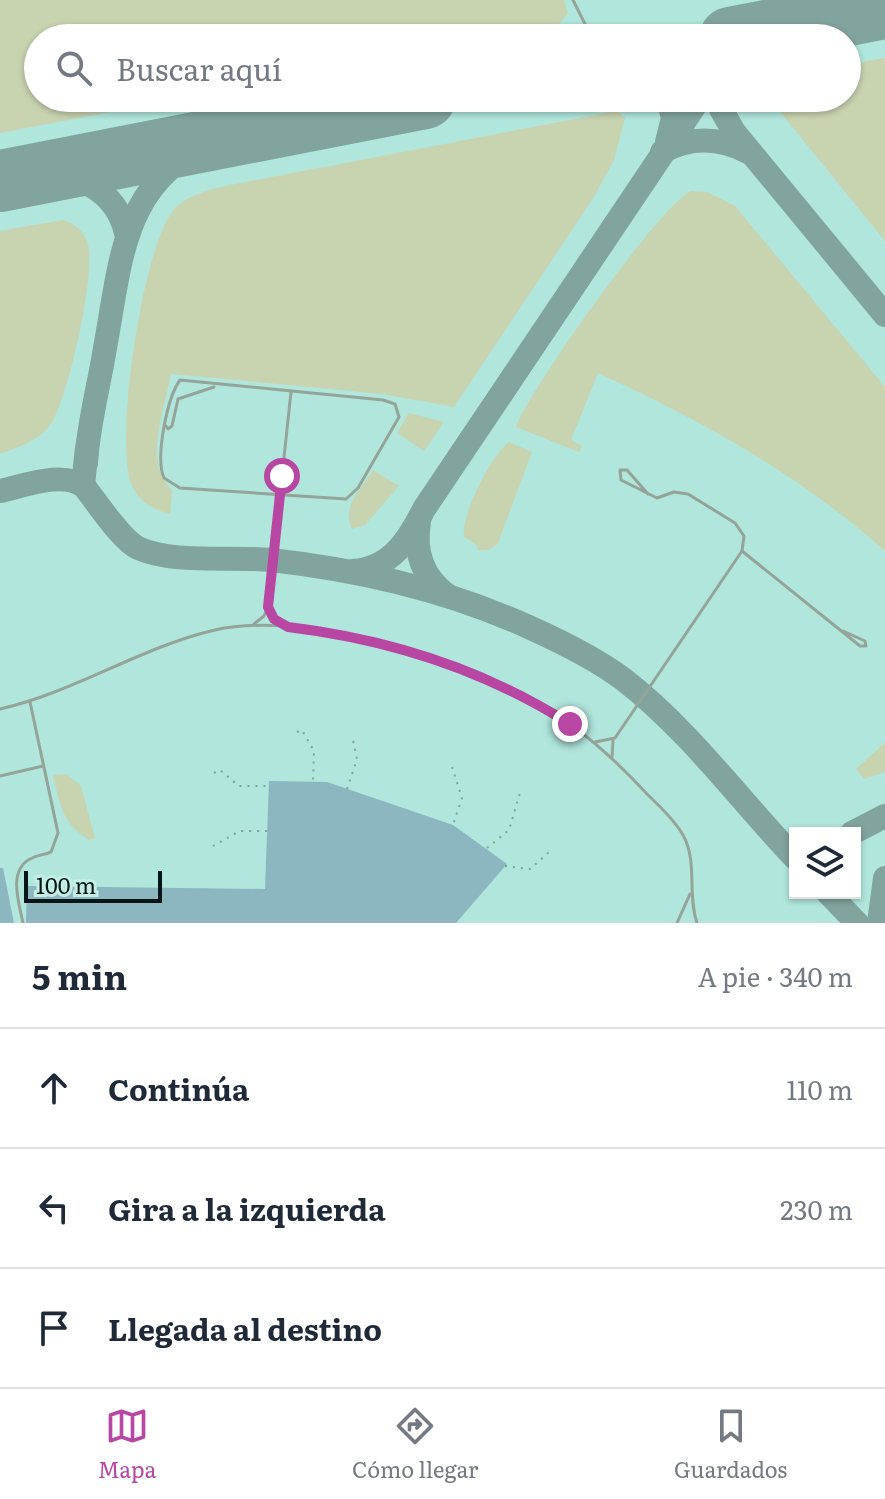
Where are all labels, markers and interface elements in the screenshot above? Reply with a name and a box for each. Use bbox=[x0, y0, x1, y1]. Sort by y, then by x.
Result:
search box bbox=[24, 24, 861, 112]
icon: search bbox=[52, 46, 96, 90]
text: Buscar aquí bbox=[116, 46, 282, 90]
route start bbox=[264, 458, 300, 494]
route end bbox=[552, 706, 588, 742]
map controls bbox=[789, 827, 861, 899]
button: layers bbox=[789, 827, 861, 899]
scale bar bbox=[24, 867, 162, 903]
text: 100 m bbox=[36, 868, 96, 901]
text: 5 min bbox=[32, 950, 127, 1000]
text: A pie · 340 m bbox=[698, 956, 853, 995]
icon: ahead bbox=[32, 1066, 76, 1110]
text: Continúa bbox=[108, 1066, 249, 1110]
text: 110 m bbox=[786, 1069, 853, 1108]
icon: left bbox=[32, 1186, 76, 1230]
text: Gira a la izquierda bbox=[108, 1186, 386, 1230]
text: 230 m bbox=[780, 1189, 853, 1228]
icon: arrive bbox=[32, 1306, 76, 1350]
text: Llegada al destino bbox=[108, 1306, 382, 1350]
tab: Mapa bbox=[98, 1404, 156, 1485]
tab: Cómo llegar bbox=[352, 1404, 479, 1485]
tab: Guardados bbox=[674, 1404, 787, 1485]

